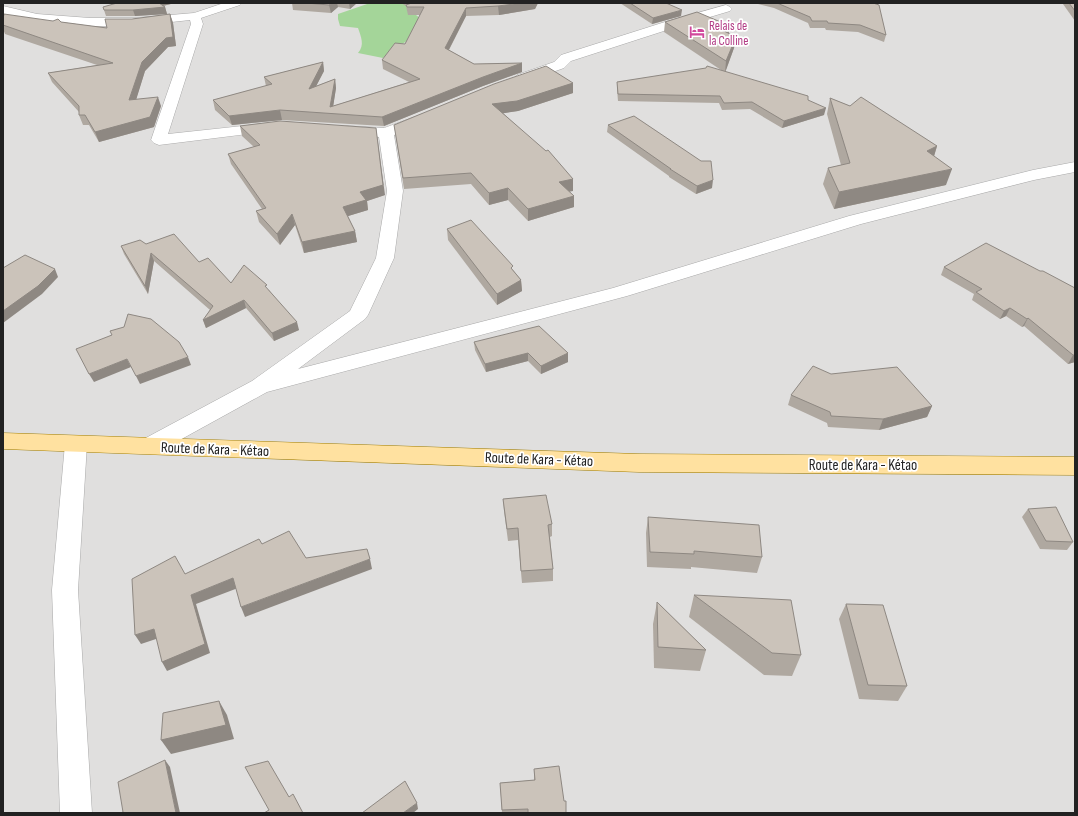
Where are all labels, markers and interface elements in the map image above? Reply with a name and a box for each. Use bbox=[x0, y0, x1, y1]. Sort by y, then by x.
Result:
place label: Relais de la Colline bbox=[709, 18, 748, 49]
hotel icon: Relais de la Colline bbox=[688, 23, 706, 41]
street label: Route de Kara - Kétao bbox=[160, 438, 269, 461]
street label: Route de Kara - Kétao bbox=[484, 448, 593, 471]
street label: Route de Kara - Kétao bbox=[809, 456, 917, 475]

